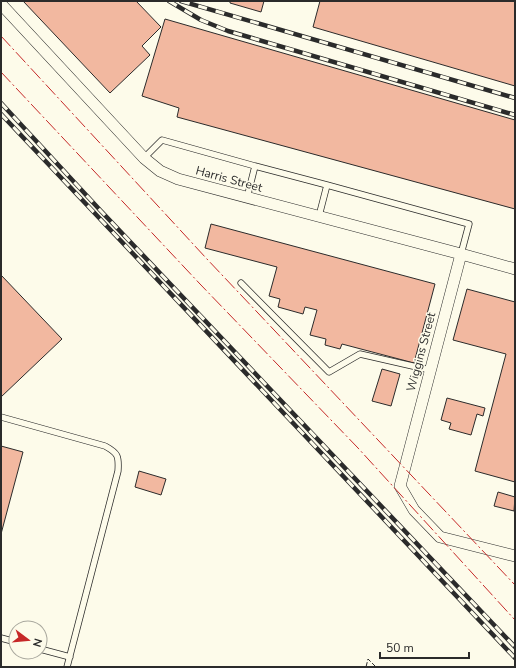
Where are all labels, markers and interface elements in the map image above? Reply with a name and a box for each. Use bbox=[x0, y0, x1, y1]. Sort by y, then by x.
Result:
street label: Harris Street bbox=[194, 162, 265, 196]
street label: Wiggins Street bbox=[403, 310, 439, 393]
north arrow bbox=[8, 620, 48, 660]
scale bar bbox=[380, 634, 469, 660]
text: N bbox=[29, 637, 45, 649]
text: 50 m bbox=[386, 640, 414, 656]

